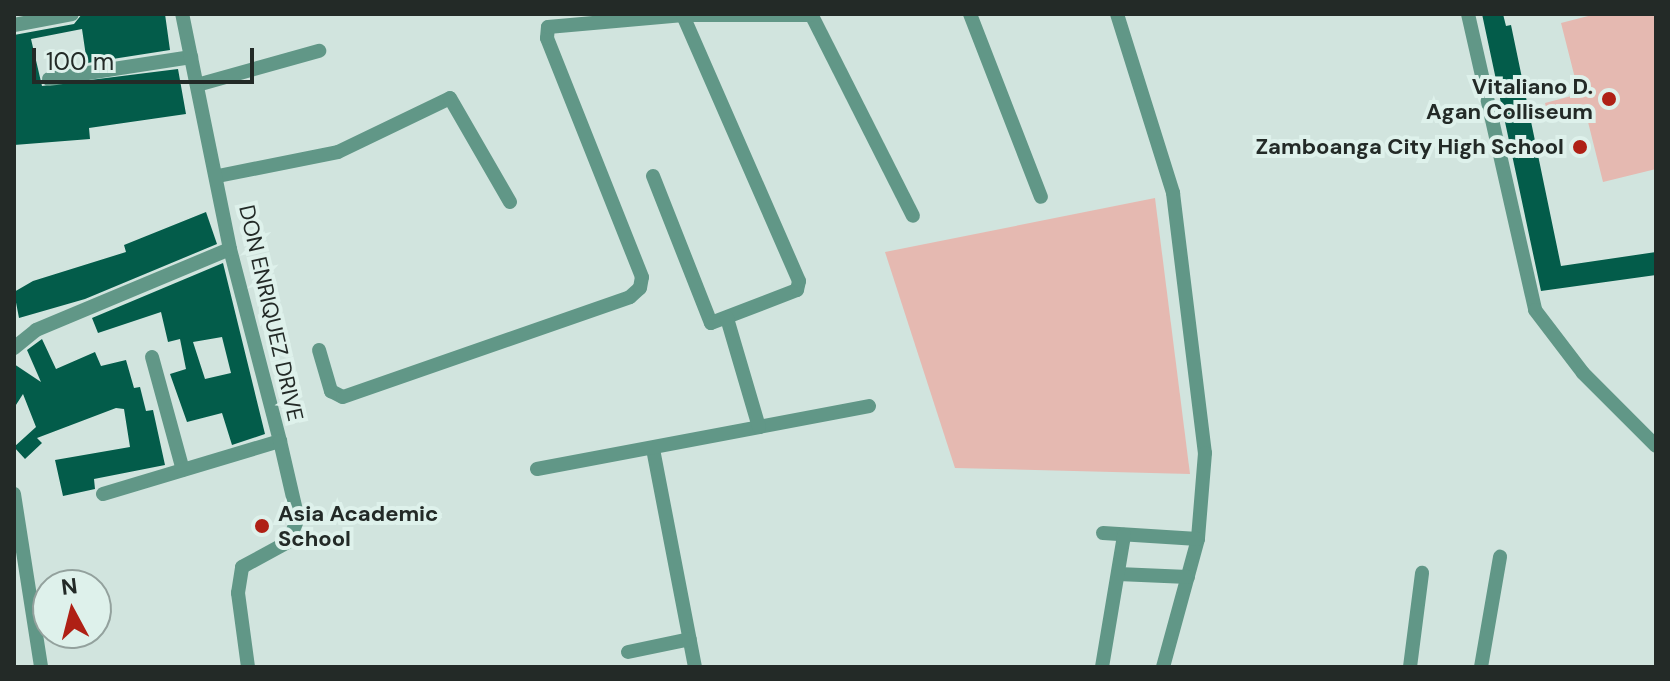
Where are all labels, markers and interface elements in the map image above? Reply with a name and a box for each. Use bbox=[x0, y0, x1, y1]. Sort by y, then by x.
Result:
scale bar bbox=[36, 32, 258, 82]
text: 100 m bbox=[46, 46, 114, 77]
place label: Vitaliano D. Agan Colliseum bbox=[1426, 73, 1593, 124]
marker: Vitaliano D. Agan Colliseum bbox=[1600, 90, 1618, 108]
place label: Zamboanga City High School bbox=[1255, 134, 1564, 160]
marker: Zamboanga City High School bbox=[1571, 138, 1589, 156]
street label: DON ENRIQUEZ DRIVE bbox=[233, 202, 309, 424]
place label: Asia Academic School bbox=[278, 500, 438, 552]
marker: Asia Academic School bbox=[253, 517, 271, 535]
north arrow bbox=[32, 569, 112, 649]
text: N bbox=[60, 571, 79, 602]

